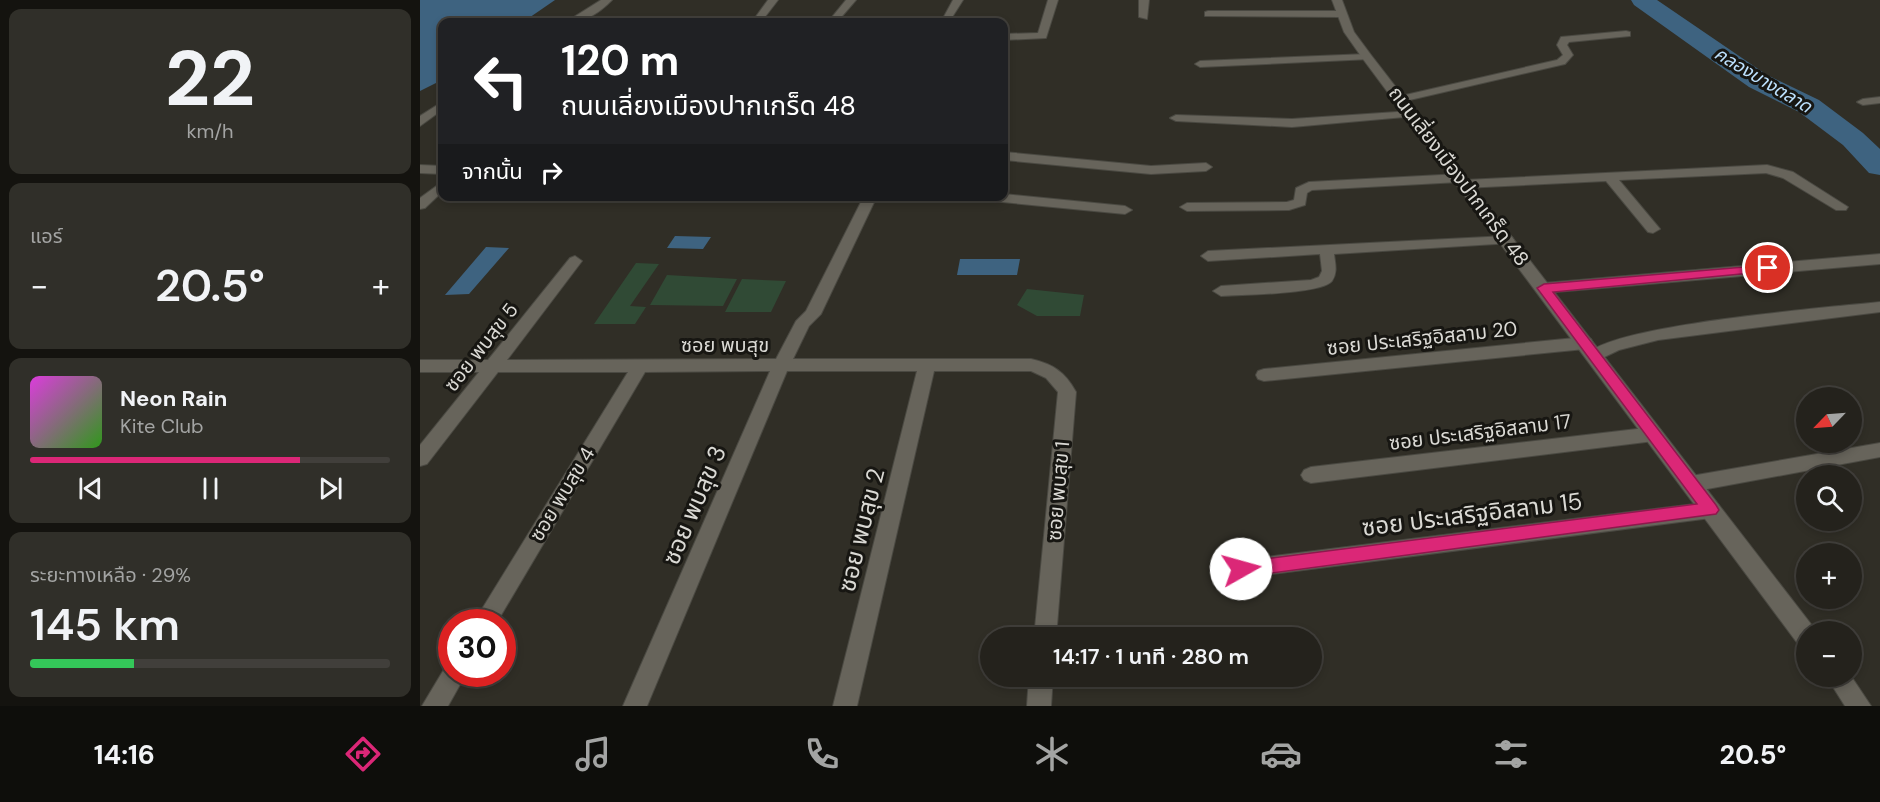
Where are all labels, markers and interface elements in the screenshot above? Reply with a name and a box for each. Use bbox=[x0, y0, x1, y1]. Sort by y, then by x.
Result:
text: 22 bbox=[165, 28, 255, 129]
text: 120 m bbox=[561, 33, 679, 88]
icon: left bbox=[462, 42, 540, 120]
water label: คลองบางตลาด bbox=[1710, 42, 1817, 119]
street label: ถนนเลี่ยงเมืองปากเกร็ด 48 bbox=[1383, 80, 1536, 271]
text: ถนนเลี่ยงเมืองปากเกร็ด 48 bbox=[561, 88, 856, 123]
text: km/h bbox=[186, 118, 234, 144]
icon: right bbox=[535, 156, 568, 189]
text: จากนั้น bbox=[462, 157, 523, 186]
text: แอร์ bbox=[30, 223, 62, 249]
pin bbox=[1742, 242, 1793, 293]
icon: arrive bbox=[1751, 251, 1784, 284]
text: 20.5° bbox=[155, 256, 265, 315]
text: − bbox=[30, 264, 48, 307]
text: + bbox=[372, 264, 390, 307]
street label: ซอย พบสุข 5 bbox=[438, 297, 524, 397]
street label: ซอย ประเสริฐอิสลาม 20 bbox=[1326, 315, 1518, 361]
street label: ซอย พบสุข bbox=[681, 332, 769, 358]
text: Neon Rain bbox=[120, 384, 227, 413]
north arrow bbox=[1796, 387, 1862, 453]
map controls bbox=[1796, 387, 1862, 687]
street label: ซอย ประเสริฐอิสลาม 17 bbox=[1387, 408, 1573, 456]
text: Kite Club bbox=[120, 413, 204, 439]
street label: ซอย พบสุข 1 bbox=[1041, 440, 1075, 542]
street label: ซอย พบสุข 3 bbox=[655, 441, 733, 569]
street label: ซอย พบสุข 4 bbox=[524, 442, 600, 546]
street label: ซอย พบสุข 2 bbox=[831, 465, 891, 595]
button: search bbox=[1796, 465, 1862, 531]
icon: previous bbox=[74, 472, 107, 505]
icon: pause bbox=[194, 472, 227, 505]
icon: next bbox=[314, 472, 347, 505]
street label: ซอย ประเสริฐอิสลาม 15 bbox=[1360, 485, 1584, 543]
position arrow bbox=[1209, 537, 1273, 601]
button: + bbox=[1796, 543, 1862, 609]
text: ระยะทางเหลือ · 29% bbox=[30, 562, 191, 588]
text: 145 km bbox=[30, 595, 180, 654]
speed limit sign: 30 bbox=[438, 609, 516, 687]
button: − bbox=[1796, 621, 1862, 687]
text: 14:17 · 1 นาที · 280 m bbox=[1053, 642, 1249, 671]
icon: directions bbox=[342, 733, 384, 775]
icon: music bbox=[572, 733, 614, 775]
icon: phone bbox=[801, 733, 843, 775]
icon: climate bbox=[1031, 733, 1073, 775]
icon: car bbox=[1260, 733, 1302, 775]
icon: filters bbox=[1490, 733, 1532, 775]
text: 14:16 bbox=[94, 737, 155, 772]
text: 20.5° bbox=[1719, 737, 1786, 772]

